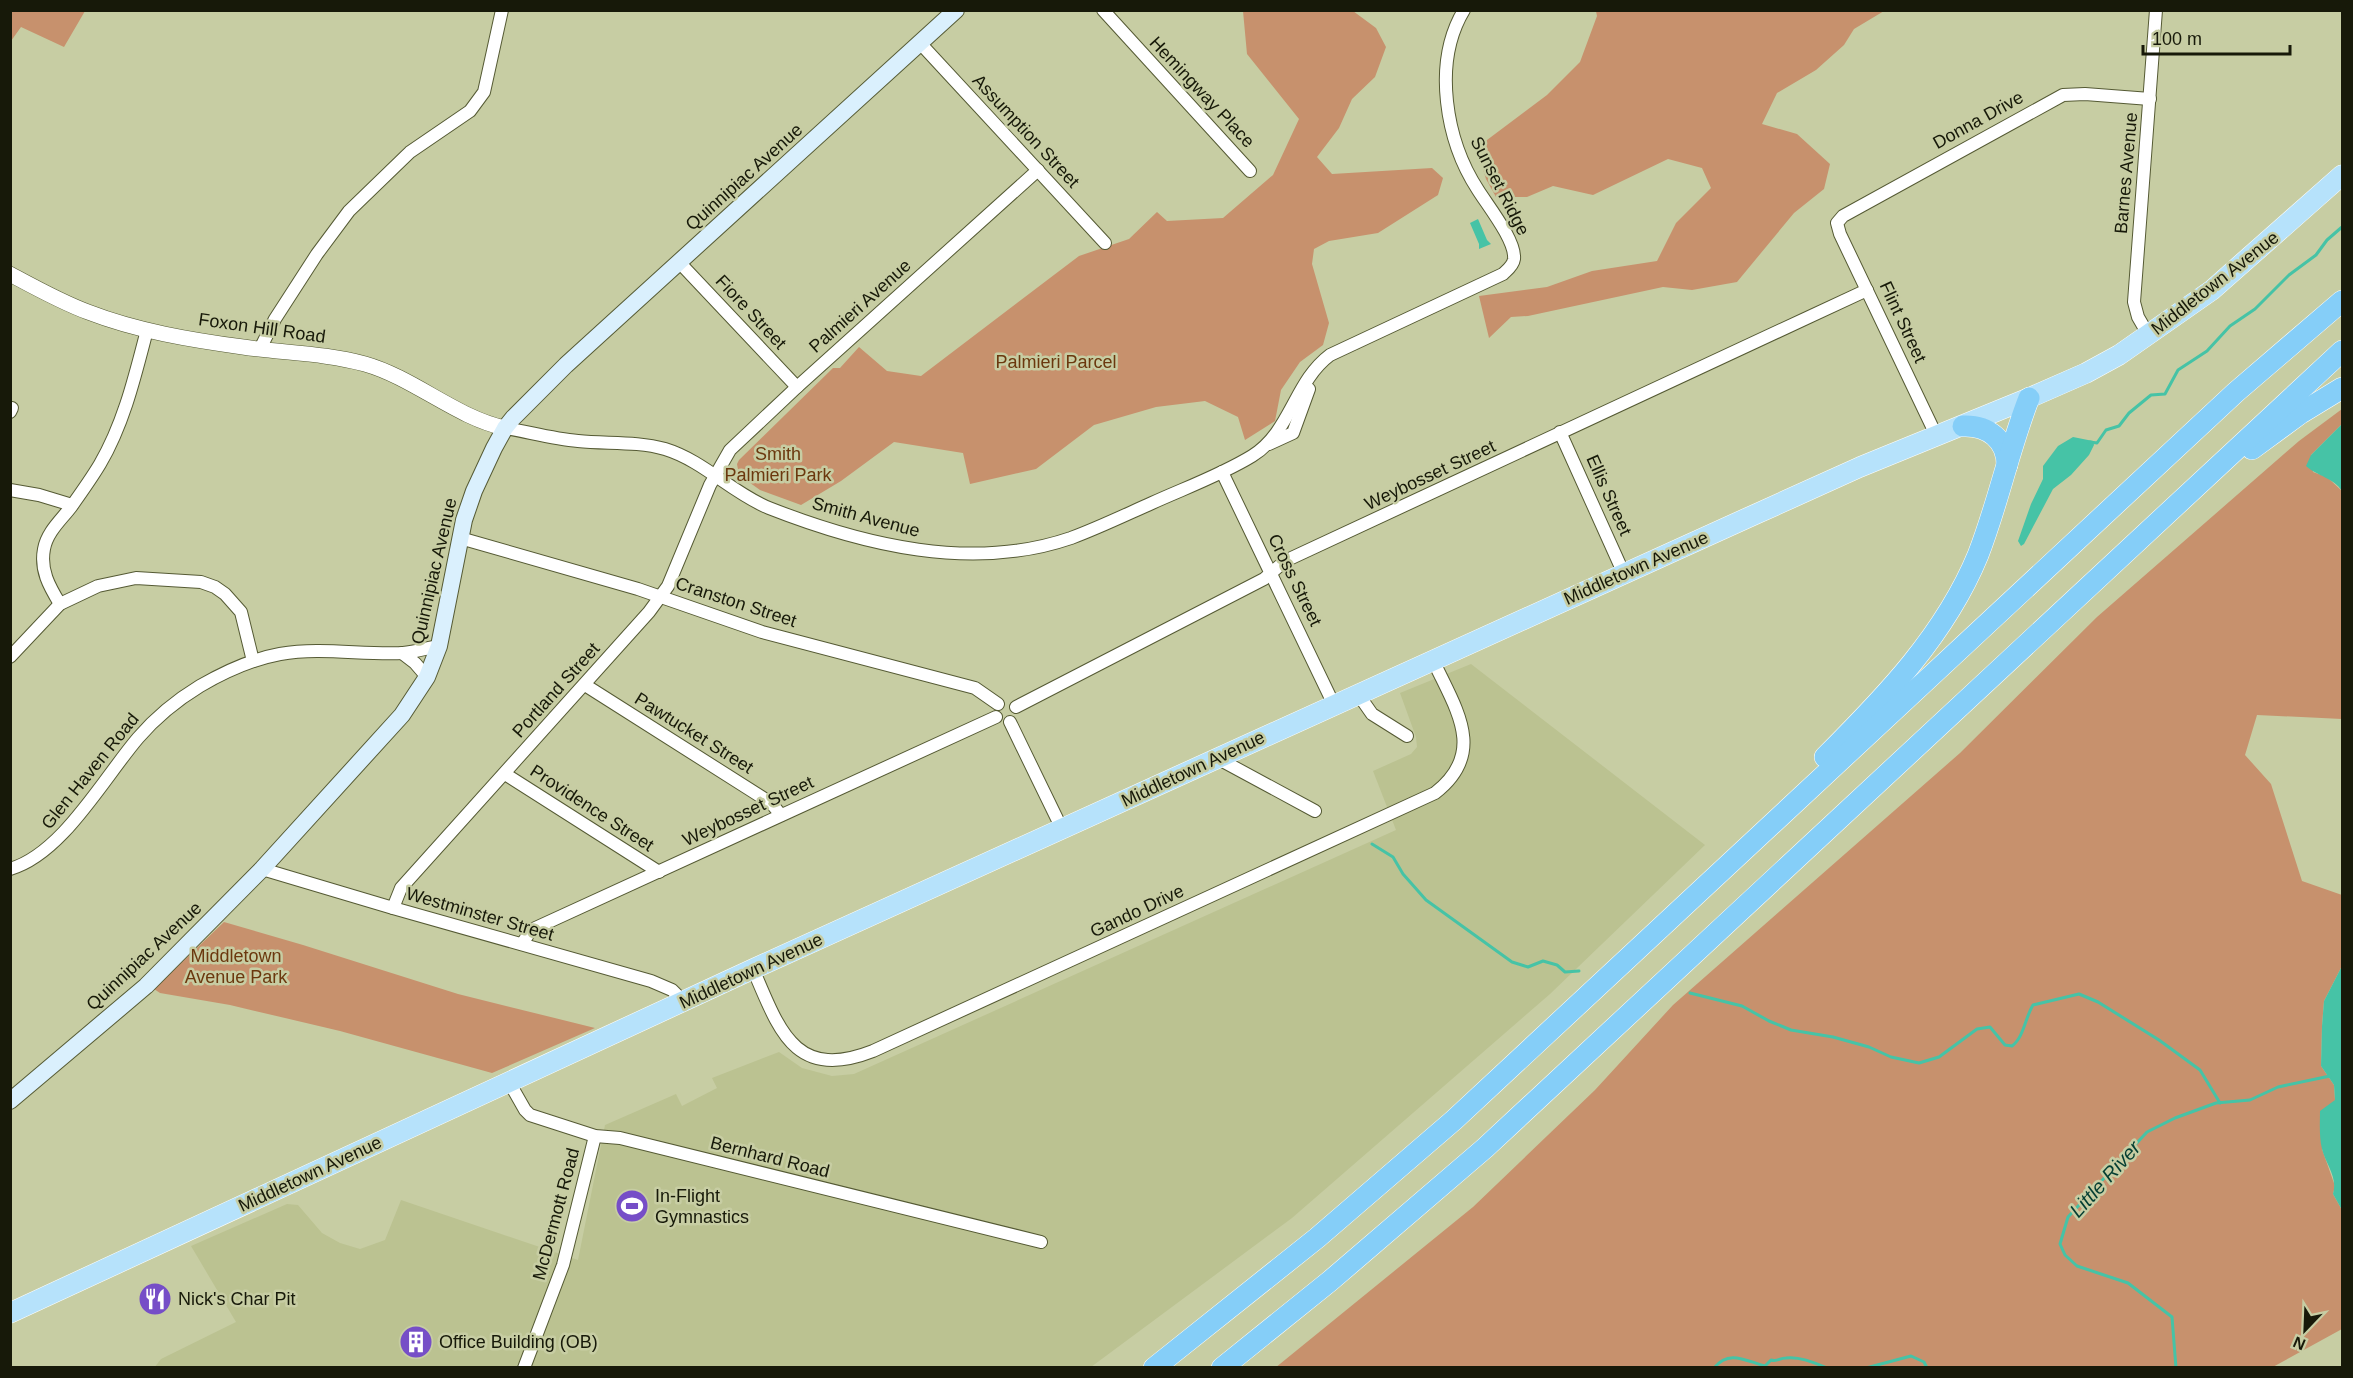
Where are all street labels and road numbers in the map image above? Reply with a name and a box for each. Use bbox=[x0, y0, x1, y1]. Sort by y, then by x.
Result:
street label: Hemingway Place bbox=[1146, 32, 1258, 152]
street label: Assumption Street bbox=[969, 70, 1083, 192]
street label: Donna Drive bbox=[1929, 87, 2027, 153]
street label: Barnes Avenue bbox=[2111, 111, 2141, 235]
street label: Quinnipiac Avenue bbox=[682, 119, 806, 235]
street label: Sunset Ridge bbox=[1467, 133, 1533, 239]
street label: Middletown Avenue bbox=[2147, 227, 2283, 339]
street label: Palmieri Avenue bbox=[805, 255, 915, 357]
street label: Fiore Street bbox=[712, 271, 790, 353]
street label: Flint Street bbox=[1876, 278, 1930, 366]
street label: Foxon Hill Road bbox=[197, 309, 327, 347]
street label: Weybosset Street bbox=[1362, 436, 1498, 514]
street label: Ellis Street bbox=[1582, 452, 1636, 538]
street label: Smith Avenue bbox=[810, 493, 922, 541]
street label: Quinnipiac Avenue bbox=[407, 496, 461, 646]
street label: Middletown Avenue bbox=[1561, 527, 1711, 609]
street label: Cross Street bbox=[1264, 531, 1326, 629]
street label: Cranston Street bbox=[673, 573, 799, 631]
street label: Portland Street bbox=[508, 639, 604, 741]
street label: Pawtucket Street bbox=[631, 688, 757, 778]
street label: Glen Haven Road bbox=[37, 709, 143, 833]
street label: Middletown Avenue bbox=[1118, 727, 1268, 811]
street label: Providence Street bbox=[527, 761, 657, 855]
street label: Weybosset Street bbox=[680, 772, 816, 850]
street label: Gando Drive bbox=[1087, 881, 1187, 941]
street label: Westminster Street bbox=[404, 883, 556, 945]
street label: Quinnipiac Avenue bbox=[82, 898, 206, 1014]
street label: Middletown Avenue bbox=[676, 929, 826, 1013]
street label: Middletown Avenue bbox=[235, 1132, 385, 1216]
street label: Bernhard Road bbox=[708, 1133, 832, 1181]
street label: McDermott Road bbox=[529, 1146, 583, 1282]

